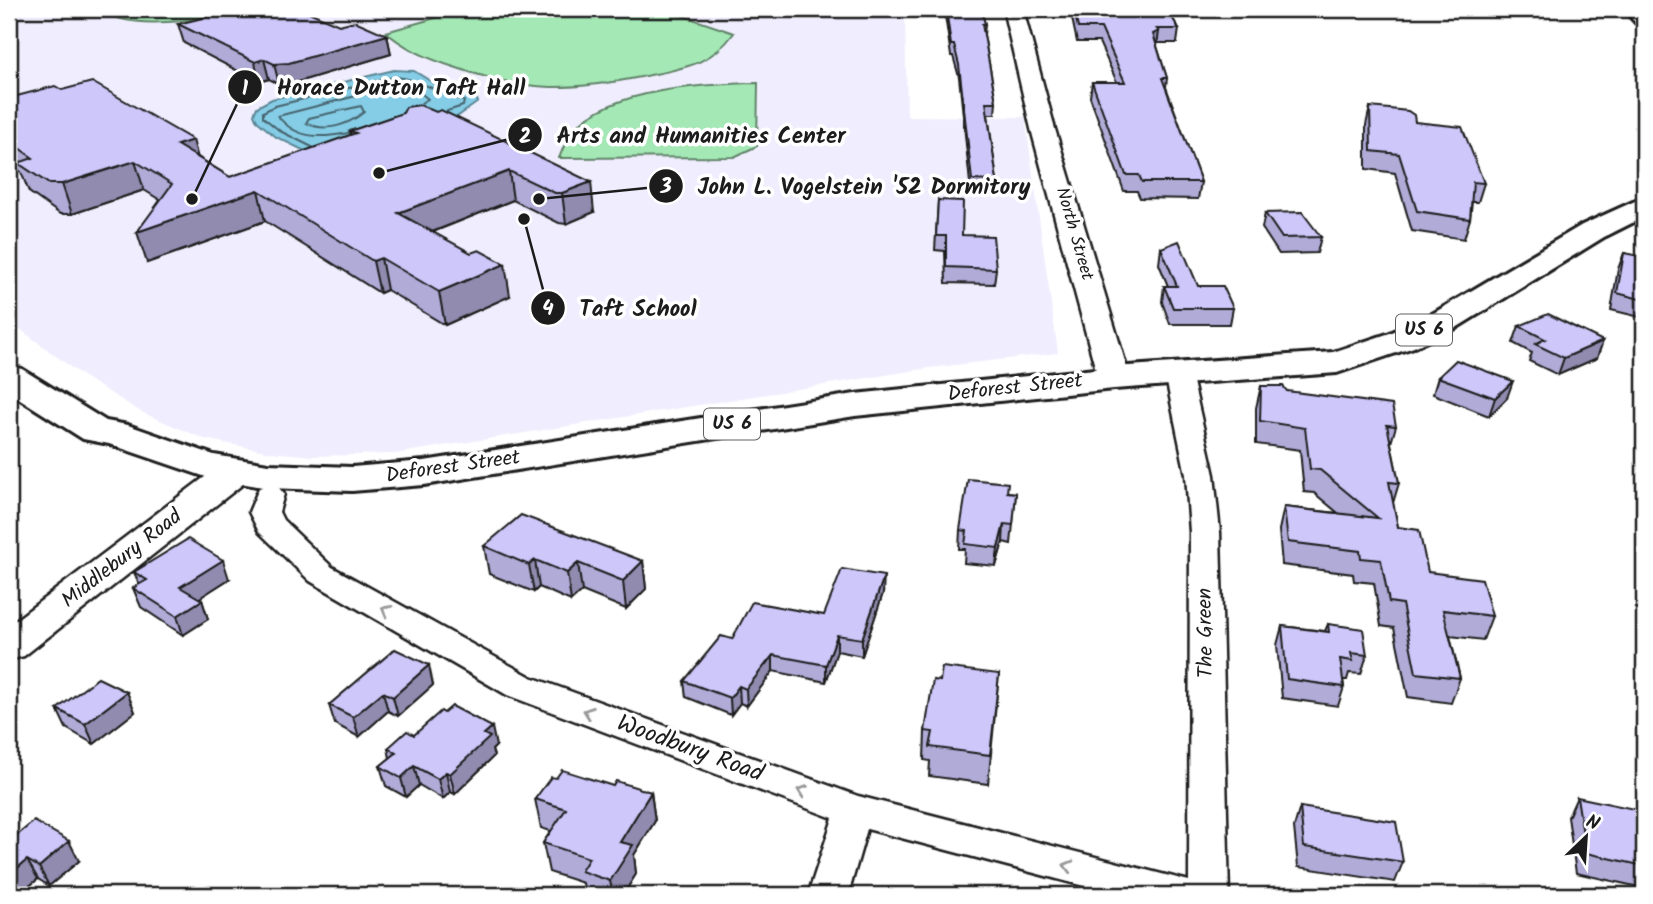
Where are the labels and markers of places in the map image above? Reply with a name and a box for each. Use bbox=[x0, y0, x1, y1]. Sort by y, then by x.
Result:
callout: Horace Dutton Taft Hall bbox=[228, 65, 539, 109]
callout: Arts and Humanities Center bbox=[508, 113, 860, 157]
callout: John L. Vogelstein '52 Dormitory bbox=[648, 164, 1045, 208]
callout: Taft School bbox=[530, 286, 711, 330]

